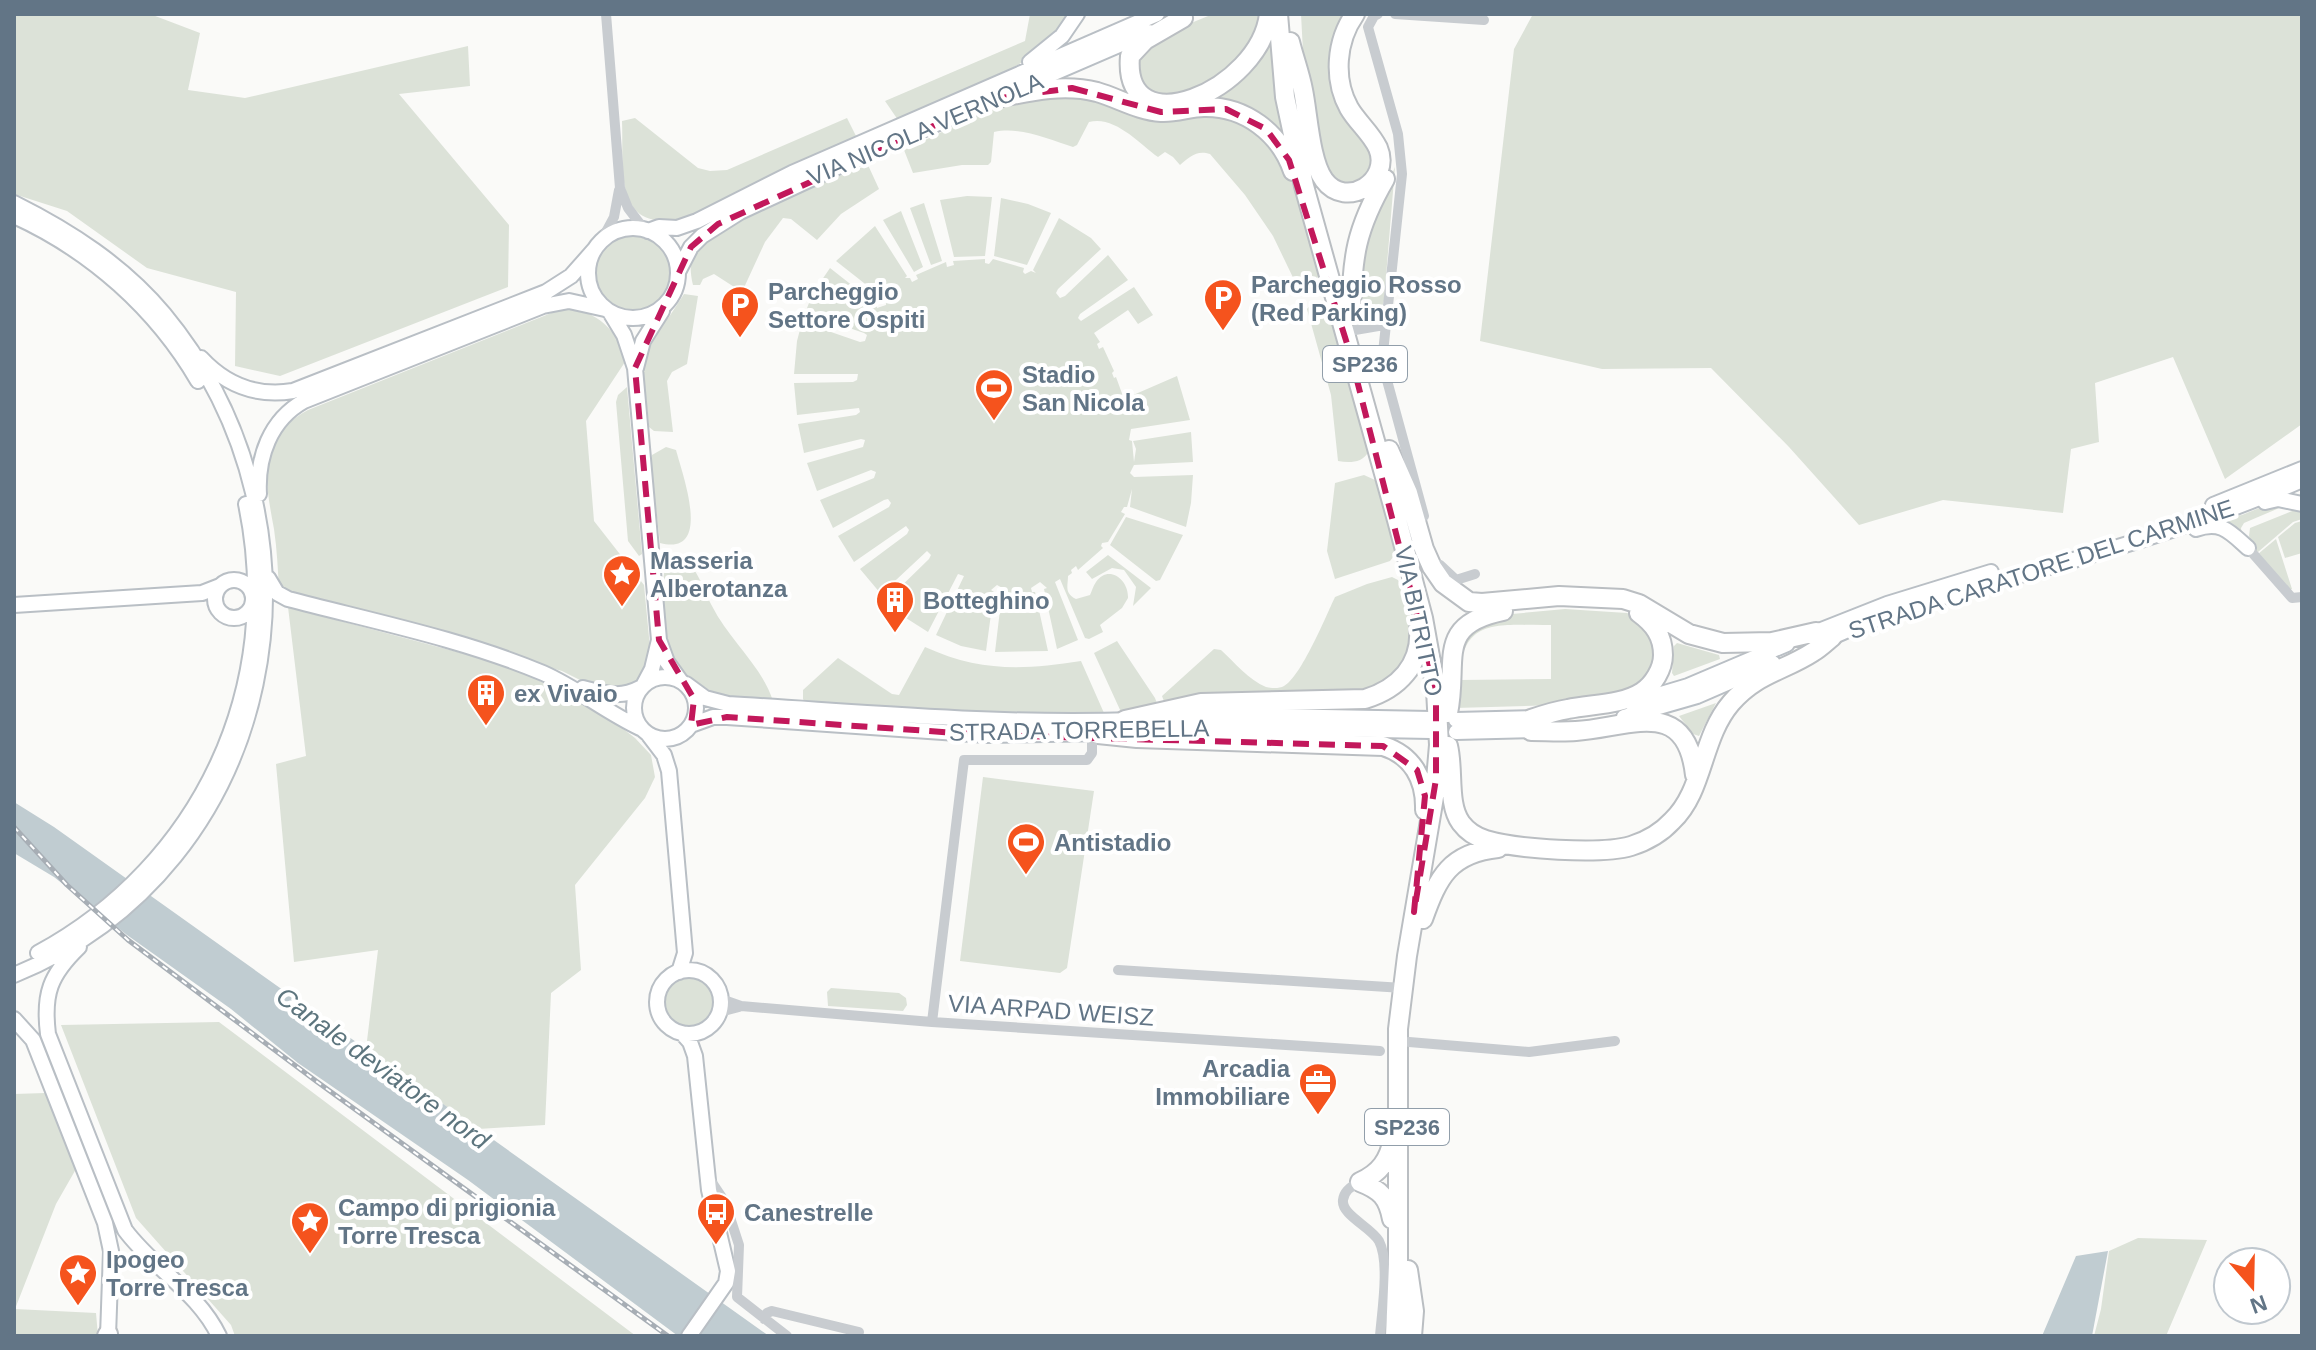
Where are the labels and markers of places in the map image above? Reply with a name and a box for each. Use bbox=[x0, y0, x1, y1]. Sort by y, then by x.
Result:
place label: Parcheggio Rosso (Red Parking) bbox=[1251, 271, 1462, 326]
parking icon: Parcheggio Rosso (Red Parking) bbox=[1202, 277, 1244, 332]
place label: Parcheggio Settore Ospiti bbox=[768, 278, 925, 333]
parking icon: Parcheggio Settore Ospiti bbox=[719, 284, 761, 339]
place label: Stadio San Nicola bbox=[1022, 361, 1145, 416]
sports icon: Stadio San Nicola bbox=[973, 367, 1015, 422]
place label: Masseria Alberotanza bbox=[650, 547, 788, 602]
place icon: Masseria Alberotanza bbox=[601, 553, 643, 608]
building icon: Botteghino bbox=[874, 579, 916, 634]
place label: Botteghino bbox=[923, 587, 1050, 614]
building icon: ex Vivaio bbox=[465, 672, 507, 727]
place label: ex Vivaio bbox=[514, 680, 618, 707]
sports icon: Antistadio bbox=[1005, 821, 1047, 876]
place label: Antistadio bbox=[1054, 829, 1171, 856]
place label: Arcadia Immobiliare bbox=[1155, 1055, 1291, 1110]
office icon: Arcadia Immobiliare bbox=[1297, 1061, 1339, 1116]
bus stop icon: Canestrelle bbox=[695, 1191, 737, 1246]
place label: Campo di prigionia Torre Tresca bbox=[338, 1194, 556, 1249]
place label: Canestrelle bbox=[744, 1199, 873, 1226]
place icon: Campo di prigionia Torre Tresca bbox=[289, 1200, 331, 1255]
place label: Ipogeo Torre Tresca bbox=[106, 1246, 249, 1301]
place icon: Ipogeo Torre Tresca bbox=[57, 1252, 99, 1307]

